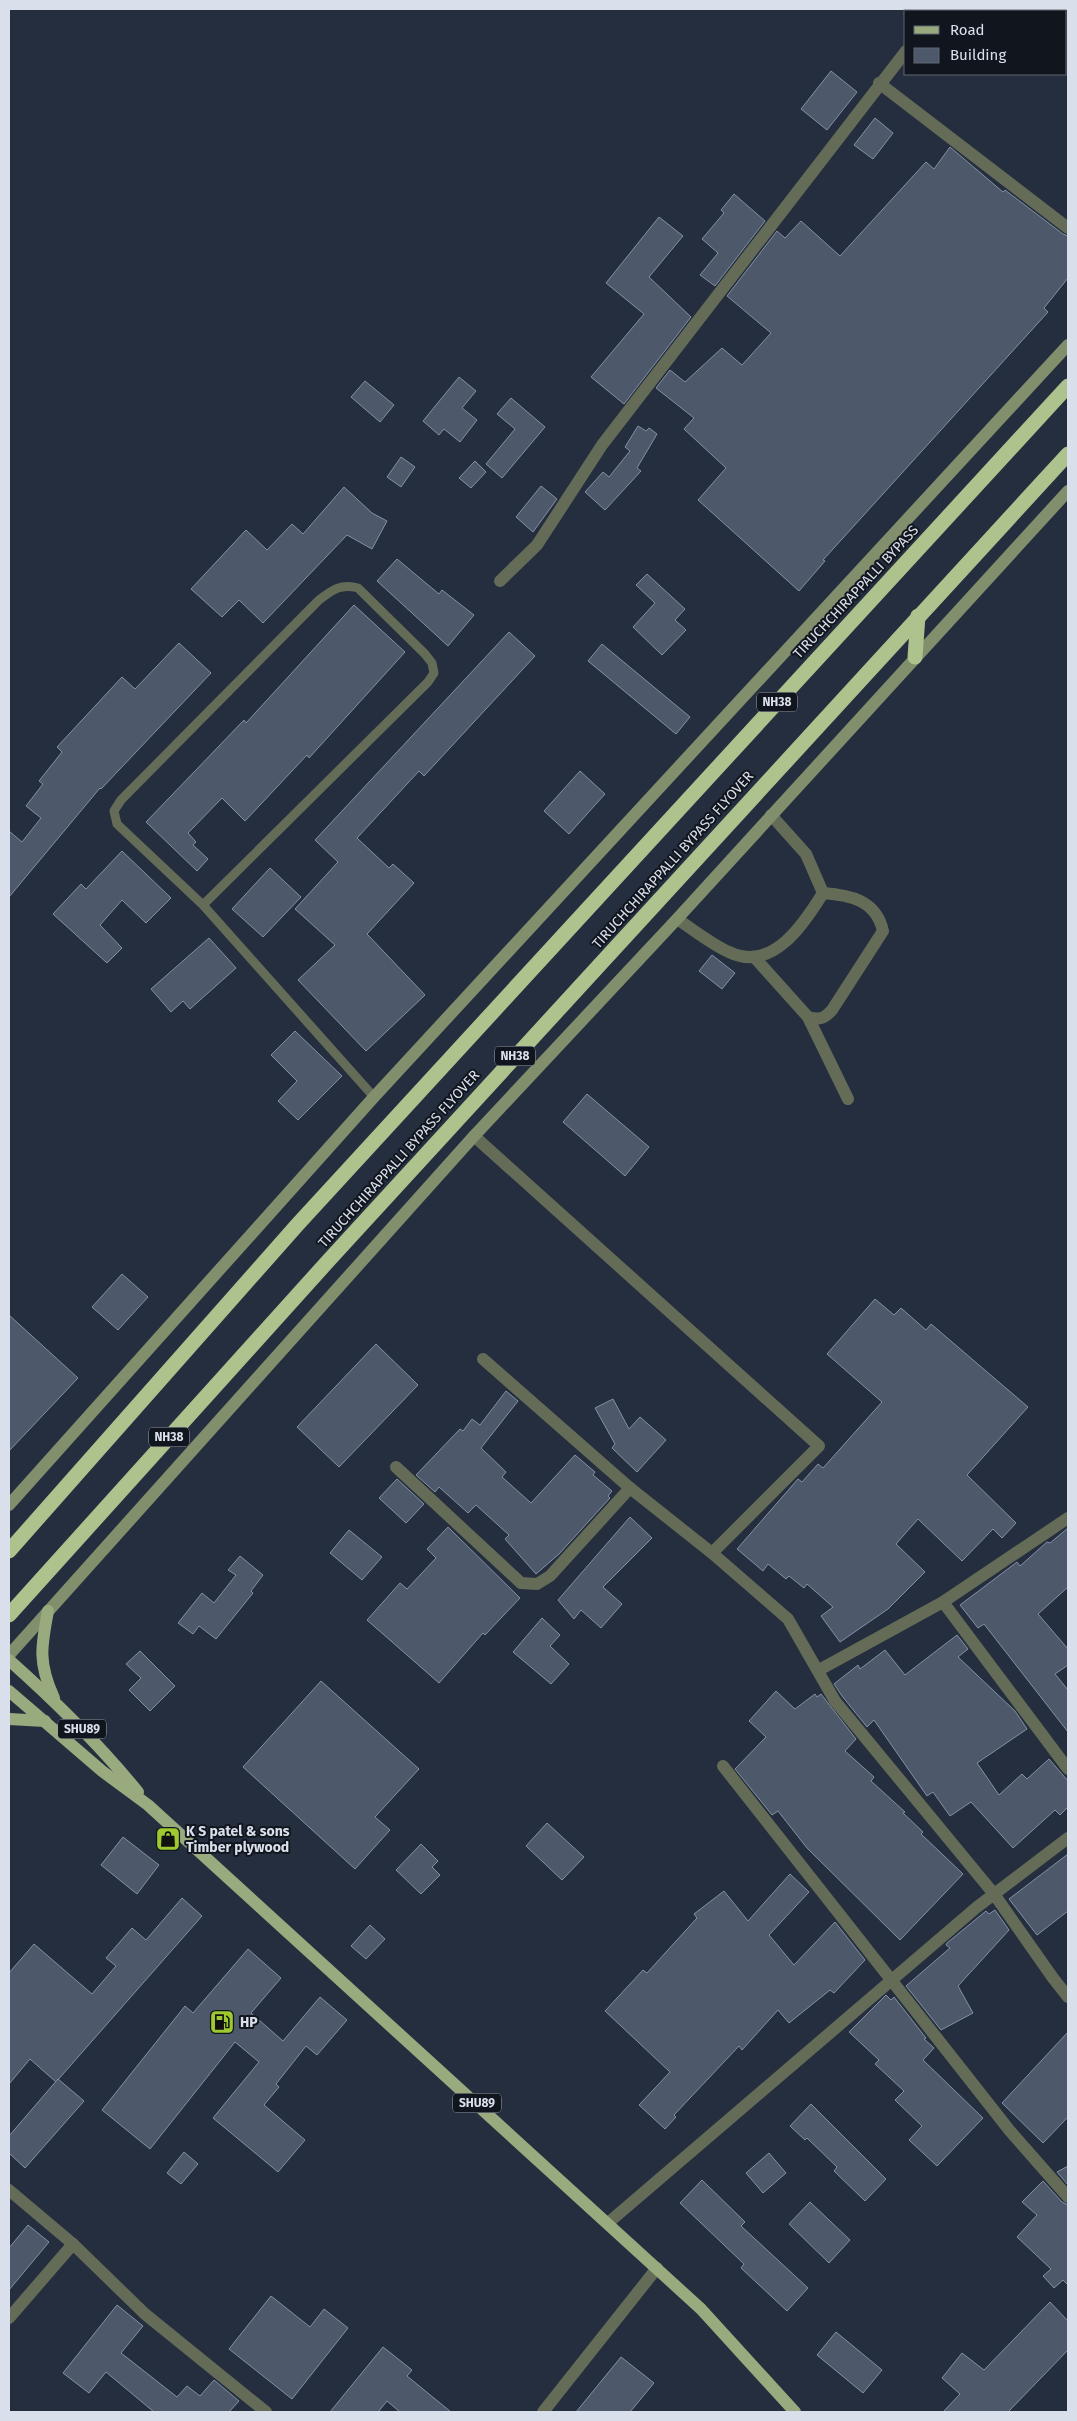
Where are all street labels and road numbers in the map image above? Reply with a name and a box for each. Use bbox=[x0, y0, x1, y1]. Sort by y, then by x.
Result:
street label: TIRUCHCHIRAPPALLI BYPASS bbox=[790, 522, 922, 662]
road number: NH38 bbox=[757, 692, 797, 712]
street label: TIRUCHCHIRAPPALLI BYPASS FLYOVER bbox=[589, 767, 758, 952]
road number: NH38 bbox=[495, 1046, 535, 1066]
street label: TIRUCHCHIRAPPALLI BYPASS FLYOVER bbox=[315, 1066, 484, 1251]
road number: NH38 bbox=[149, 1428, 189, 1446]
road number: SHU89 bbox=[58, 1720, 106, 1738]
road number: SHU89 bbox=[453, 2094, 501, 2112]

